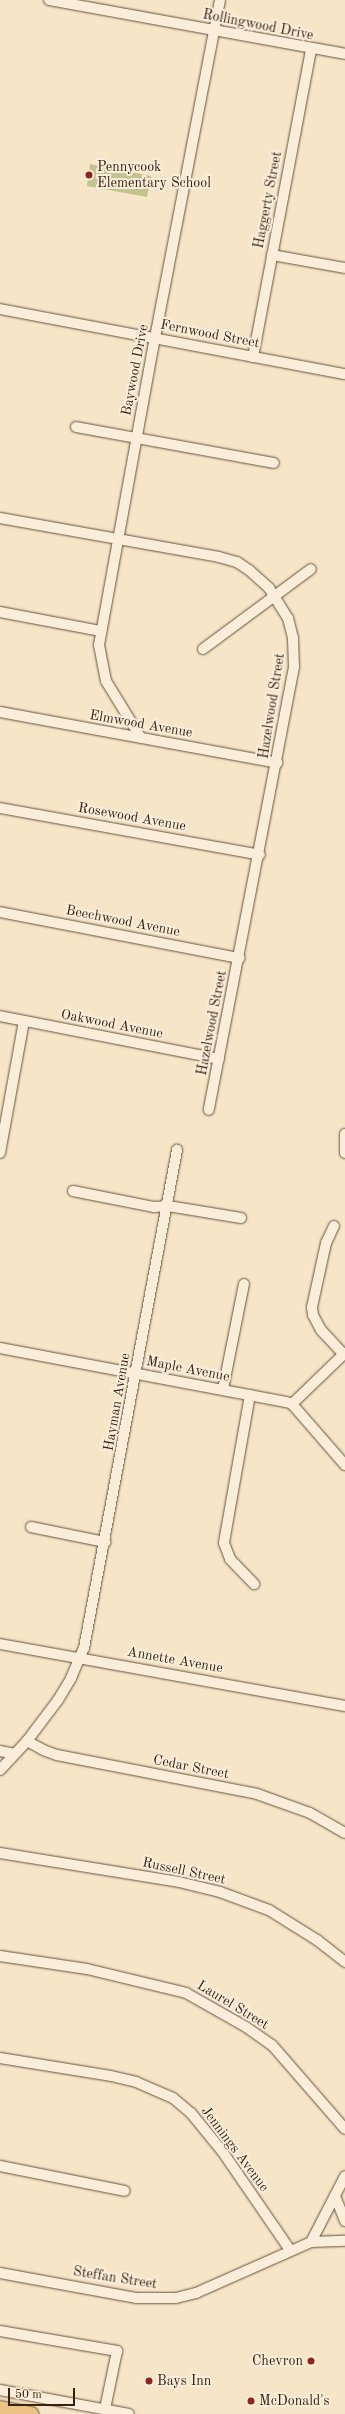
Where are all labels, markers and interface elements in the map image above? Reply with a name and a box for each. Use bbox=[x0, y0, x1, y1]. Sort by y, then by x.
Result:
street label: Rollingwood Drive bbox=[201, 6, 315, 44]
street label: Haggerty Street bbox=[250, 150, 286, 250]
place label: Pennycook Elementary School bbox=[97, 159, 211, 192]
marker: Pennycook Elementary School bbox=[84, 170, 94, 180]
street label: Fernwood Street bbox=[159, 316, 261, 352]
street label: Baywood Drive bbox=[118, 323, 152, 417]
street label: Hazelwood Street bbox=[255, 652, 289, 760]
street label: Elmwood Avenue bbox=[88, 707, 194, 741]
street label: Rosewood Avenue bbox=[77, 799, 187, 835]
street label: Beechwood Avenue bbox=[64, 902, 182, 940]
street label: Hazelwood Street bbox=[194, 969, 230, 1077]
street label: Oakwood Avenue bbox=[59, 1006, 165, 1042]
street label: Hayman Avenue bbox=[100, 1352, 134, 1452]
street label: Maple Avenue bbox=[145, 1353, 231, 1385]
street label: Annette Avenue bbox=[126, 1643, 224, 1677]
street label: Cedar Street bbox=[152, 1751, 230, 1783]
street label: Russell Street bbox=[141, 1854, 227, 1888]
street label: Laurel Street bbox=[194, 1977, 272, 2033]
street label: Jennings Avenue bbox=[197, 2103, 273, 2195]
street label: Steffan Street bbox=[72, 2263, 158, 2293]
place label: Chevron bbox=[252, 2353, 303, 2369]
marker: Chevron bbox=[306, 2356, 316, 2366]
place label: Bays Inn bbox=[157, 2373, 211, 2389]
marker: Bays Inn bbox=[144, 2376, 154, 2386]
scale bar bbox=[10, 2380, 77, 2406]
text: 50 m bbox=[15, 2389, 42, 2401]
place label: McDonald's bbox=[259, 2393, 330, 2409]
marker: McDonald's bbox=[246, 2396, 256, 2406]

